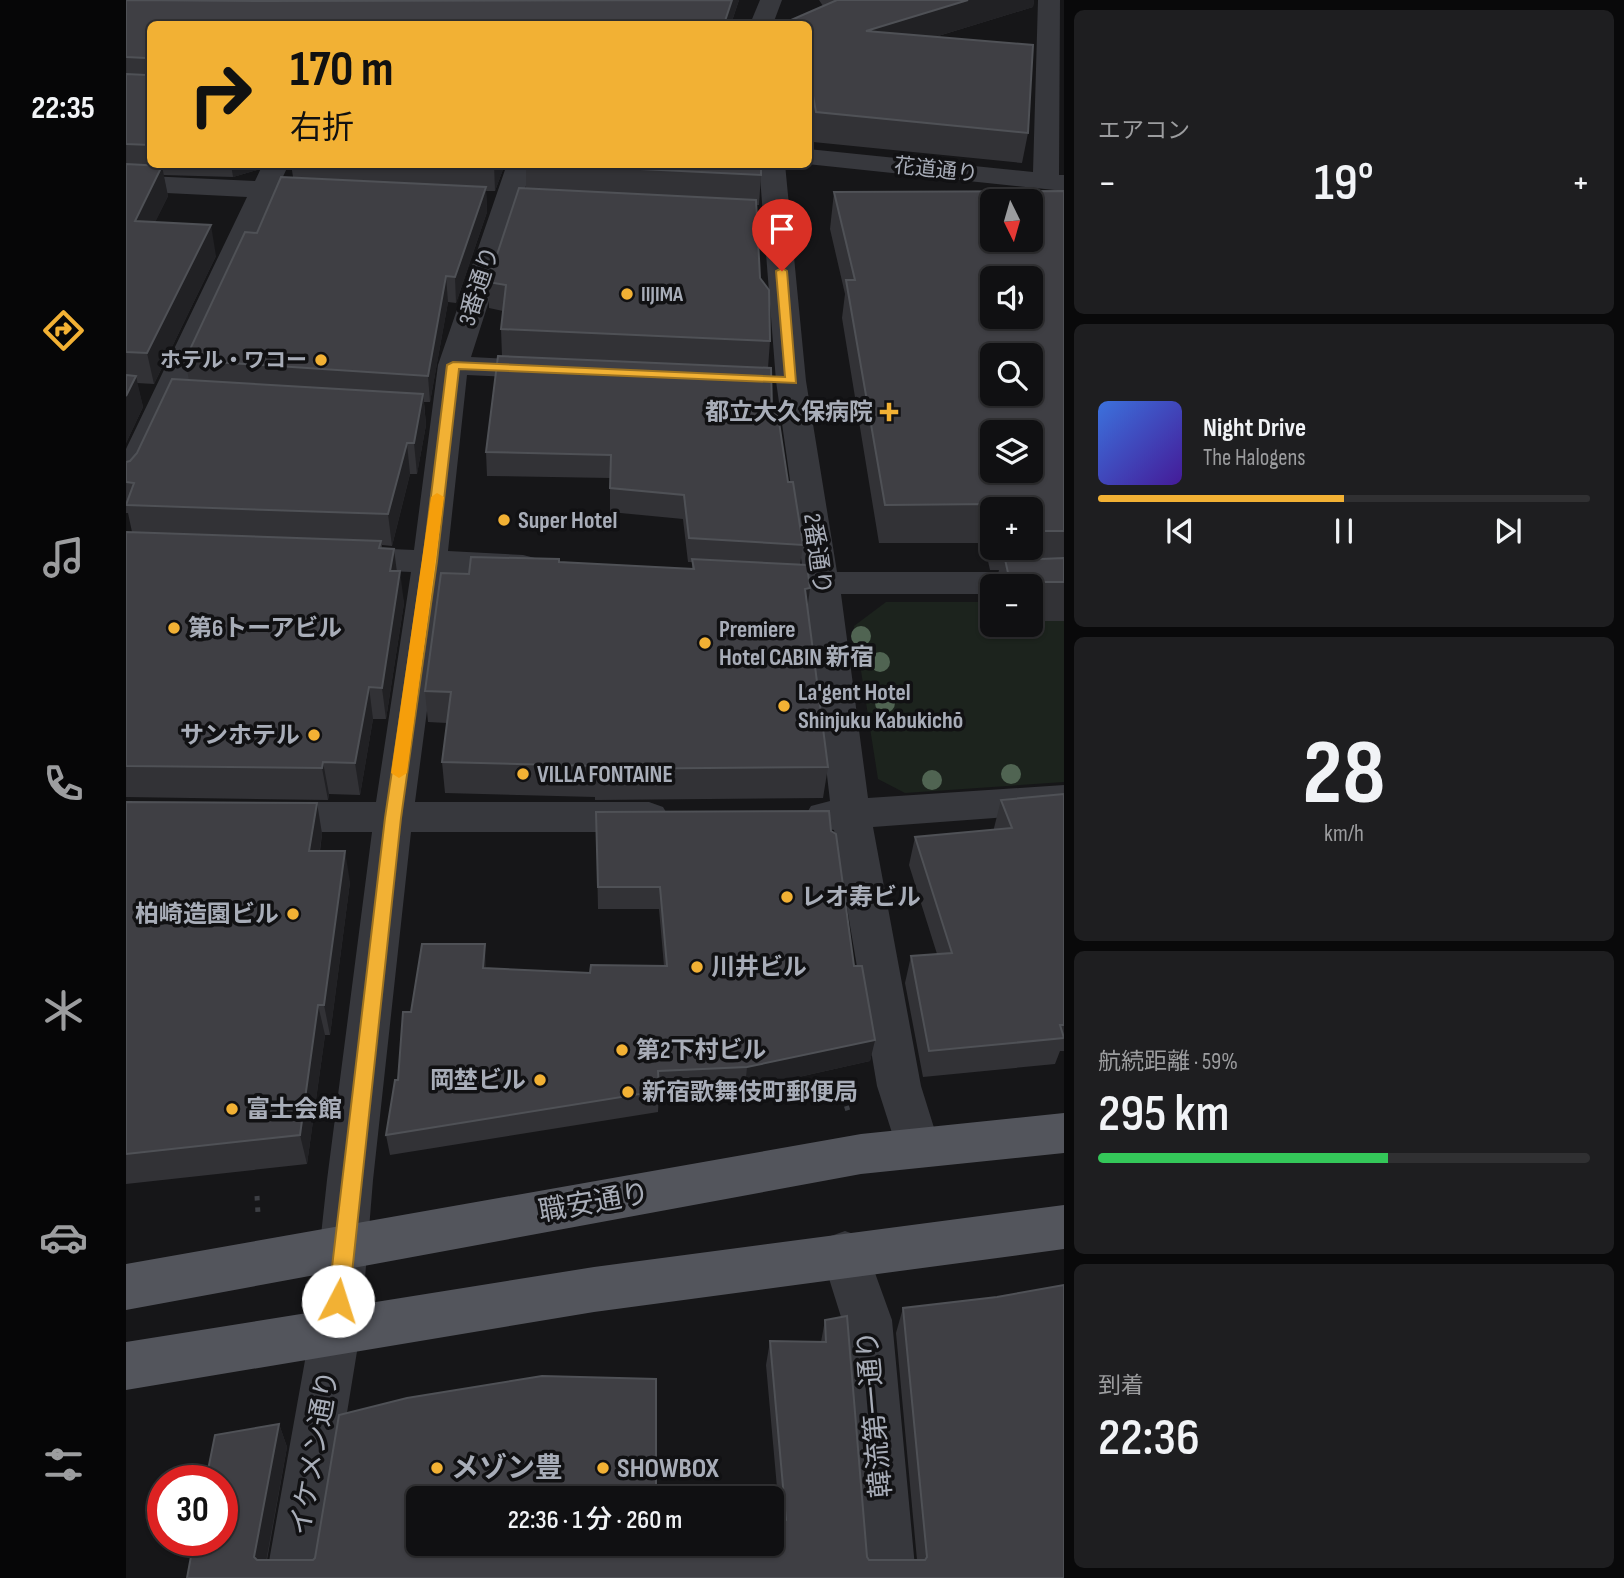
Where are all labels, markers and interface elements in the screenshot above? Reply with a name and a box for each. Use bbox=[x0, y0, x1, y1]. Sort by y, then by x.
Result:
text: 170 m bbox=[290, 41, 394, 100]
icon: right bbox=[175, 49, 266, 140]
text: 22:35 bbox=[31, 89, 95, 128]
text: 右折 bbox=[290, 109, 354, 148]
text: エアコン bbox=[1098, 117, 1190, 145]
text: 19° bbox=[1314, 152, 1374, 215]
street label: 花道通り bbox=[893, 153, 979, 187]
text: − bbox=[1098, 161, 1117, 206]
text: + bbox=[1571, 161, 1590, 206]
north arrow bbox=[980, 189, 1043, 252]
map controls bbox=[980, 189, 1043, 637]
pin bbox=[752, 199, 812, 271]
icon: arrive bbox=[763, 210, 801, 248]
street label: 3番通り bbox=[453, 242, 505, 330]
button: sound bbox=[980, 266, 1043, 329]
place label: IIJIMA bbox=[641, 282, 684, 307]
marker: IIJIMA bbox=[619, 286, 635, 302]
icon: directions bbox=[39, 306, 88, 355]
button: search bbox=[980, 343, 1043, 406]
place label: ホテル・ワコー bbox=[160, 348, 307, 373]
marker: ホテル・ワコー bbox=[313, 352, 329, 368]
place label: 都立大久保病院 bbox=[705, 398, 873, 427]
marker: 都立大久保病院 bbox=[879, 402, 899, 422]
text: Night Drive bbox=[1203, 413, 1306, 444]
button: layers bbox=[980, 420, 1043, 483]
text: The Halogens bbox=[1203, 444, 1306, 472]
button: + bbox=[980, 497, 1043, 560]
place label: Super Hotel bbox=[518, 506, 617, 535]
street label: 2番通り bbox=[797, 511, 837, 597]
marker: Super Hotel bbox=[496, 512, 512, 528]
icon: previous bbox=[1161, 512, 1199, 550]
icon: pause bbox=[1325, 512, 1363, 550]
icon: next bbox=[1489, 512, 1527, 550]
icon: music bbox=[39, 533, 88, 582]
button: − bbox=[980, 574, 1043, 637]
place label: 第6トーアビル bbox=[188, 614, 342, 643]
place label: Premiere Hotel CABIN 新宿 bbox=[719, 615, 874, 672]
marker: 第6トーアビル bbox=[166, 620, 182, 636]
marker: Premiere Hotel CABIN 新宿 bbox=[697, 635, 713, 651]
place label: La'gent Hotel Shinjuku Kabukichō bbox=[798, 678, 963, 735]
marker: La'gent Hotel Shinjuku Kabukichō bbox=[776, 698, 792, 714]
text: 28 bbox=[1303, 720, 1385, 829]
place label: サンホテル bbox=[180, 721, 300, 750]
marker: サンホテル bbox=[306, 727, 322, 743]
icon: phone bbox=[39, 759, 88, 808]
place label: VILLA FONTAINE bbox=[537, 760, 673, 789]
marker: VILLA FONTAINE bbox=[515, 766, 531, 782]
text: km/h bbox=[1324, 820, 1364, 848]
place label: レオ寿ビル bbox=[801, 883, 921, 912]
marker: レオ寿ビル bbox=[779, 889, 795, 905]
place label: 柏崎造園ビル bbox=[135, 900, 279, 929]
marker: 柏崎造園ビル bbox=[285, 906, 301, 922]
place label: 川井ビル bbox=[711, 953, 807, 982]
marker: 川井ビル bbox=[689, 959, 705, 975]
icon: climate bbox=[39, 986, 88, 1035]
place label: 第2下村ビル bbox=[636, 1036, 767, 1065]
marker: 第2下村ビル bbox=[614, 1042, 630, 1058]
text: 航続距離 · 59% bbox=[1098, 1048, 1238, 1076]
place label: 岡埜ビル bbox=[430, 1066, 526, 1095]
marker: 岡埜ビル bbox=[532, 1072, 548, 1088]
place label: 新宿歌舞伎町郵便局 bbox=[642, 1078, 858, 1107]
text: 295 km bbox=[1098, 1083, 1229, 1146]
marker: 新宿歌舞伎町郵便局 bbox=[620, 1084, 636, 1100]
place label: 富士会館 bbox=[246, 1095, 342, 1124]
marker: 富士会館 bbox=[224, 1101, 240, 1117]
street label: 職安通り bbox=[536, 1177, 652, 1229]
icon: car bbox=[39, 1213, 88, 1262]
position arrow bbox=[301, 1264, 375, 1338]
street label: 韓流第一通り bbox=[851, 1329, 899, 1499]
street label: イケメン通り bbox=[284, 1368, 346, 1538]
text: 到着 bbox=[1098, 1372, 1144, 1400]
text: 22:36 bbox=[1098, 1407, 1200, 1470]
icon: filters bbox=[39, 1440, 88, 1489]
place label: メゾン豊 bbox=[451, 1452, 563, 1485]
place label: SHOWBOX bbox=[617, 1452, 720, 1485]
marker: メゾン豊 bbox=[429, 1460, 445, 1476]
marker: SHOWBOX bbox=[595, 1460, 611, 1476]
speed limit sign: 30 bbox=[147, 1465, 238, 1556]
text: 22:36 · 1 分 · 260 m bbox=[508, 1505, 682, 1536]

